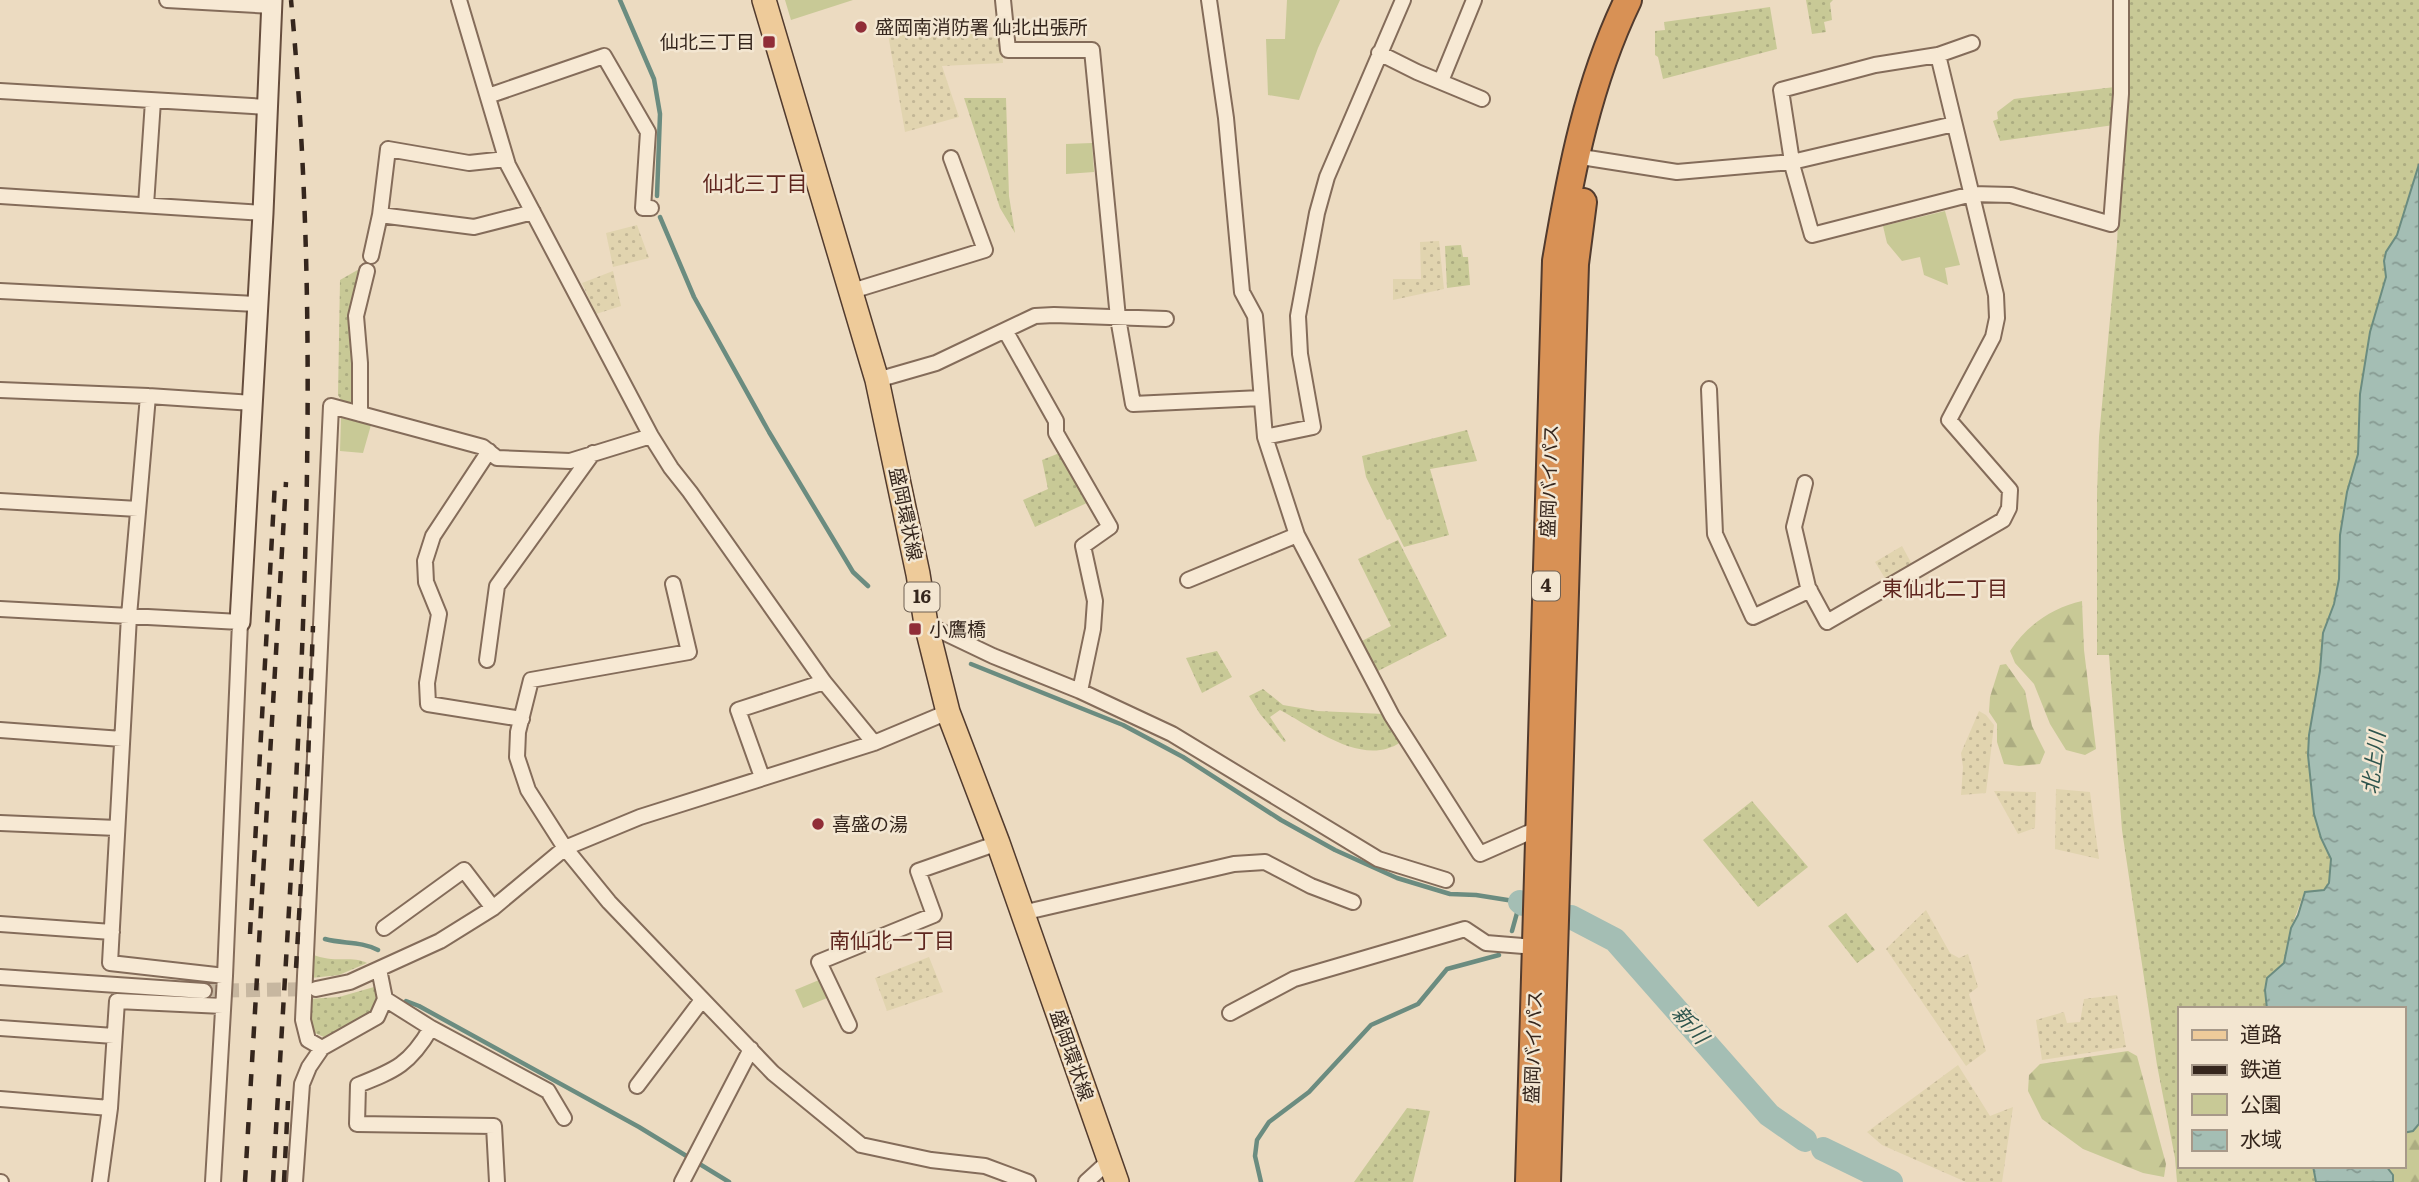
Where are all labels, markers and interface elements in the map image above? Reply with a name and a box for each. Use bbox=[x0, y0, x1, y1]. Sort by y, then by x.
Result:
place label: 盛岡南消防署 仙北出張所 bbox=[875, 12, 1088, 40]
marker: 盛岡南消防署 仙北出張所 bbox=[853, 19, 869, 35]
place label: 仙北三丁目 bbox=[660, 27, 755, 55]
marker: 仙北三丁目 bbox=[761, 34, 777, 50]
district label: 仙北三丁目 bbox=[703, 166, 808, 197]
street label: 盛岡バイパス bbox=[1532, 424, 1564, 538]
street label: 盛岡環状線 bbox=[883, 464, 931, 563]
district label: 東仙北二丁目 bbox=[1882, 571, 2008, 602]
road number: 4 bbox=[1532, 572, 1560, 600]
road number: 16 bbox=[904, 582, 940, 612]
place label: 小鷹橋 bbox=[929, 614, 986, 642]
marker: 小鷹橋 bbox=[907, 621, 923, 637]
water label: 北上川 bbox=[2352, 728, 2391, 796]
place label: 喜盛の湯 bbox=[832, 809, 908, 837]
marker: 喜盛の湯 bbox=[810, 816, 826, 832]
district label: 南仙北一丁目 bbox=[829, 923, 955, 954]
street label: 盛岡バイパス bbox=[1516, 990, 1548, 1104]
water label: 新川 bbox=[1666, 997, 1719, 1051]
street label: 盛岡環状線 bbox=[1044, 1005, 1102, 1104]
legend bbox=[2178, 1007, 2405, 1168]
text: 道路 bbox=[2240, 1017, 2282, 1048]
text: 鉄道 bbox=[2240, 1052, 2282, 1083]
text: 公園 bbox=[2240, 1087, 2282, 1118]
text: 水域 bbox=[2240, 1122, 2282, 1153]

